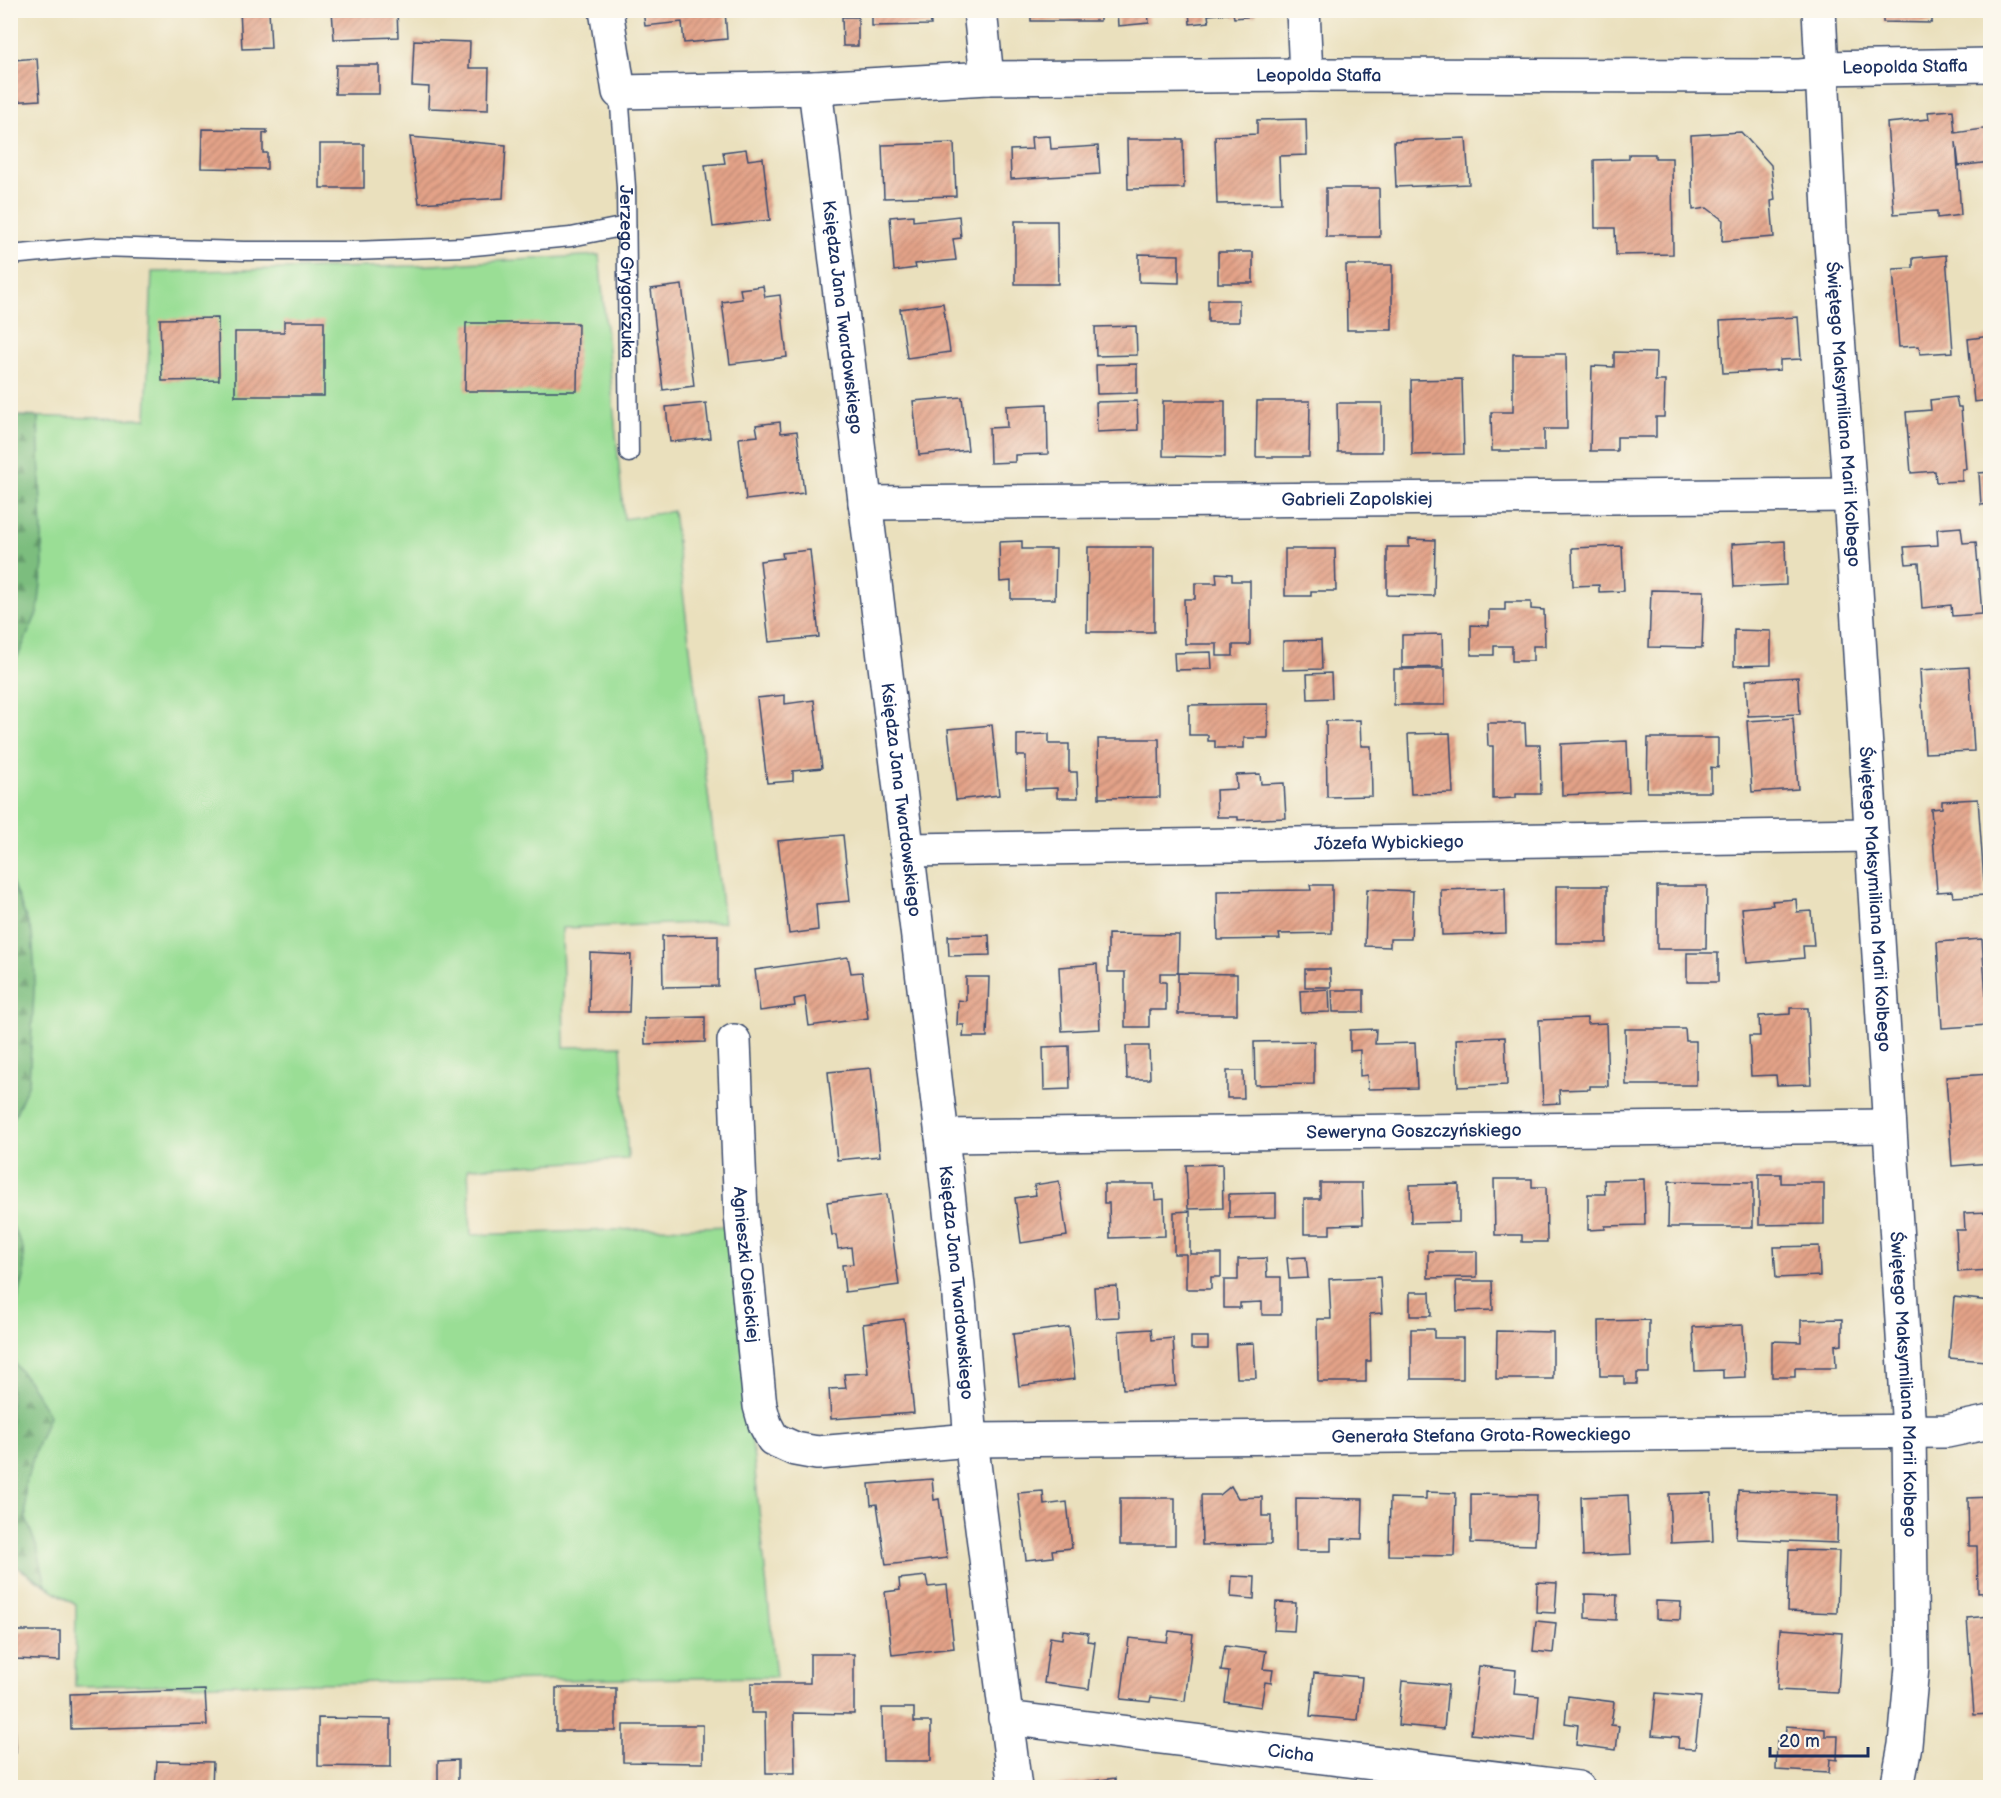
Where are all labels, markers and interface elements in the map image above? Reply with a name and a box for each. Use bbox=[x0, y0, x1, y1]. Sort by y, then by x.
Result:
street label: Leopolda Staffa bbox=[1842, 55, 1968, 78]
street label: Leopolda Staffa bbox=[1256, 64, 1382, 86]
street label: Jerzego Grygorczuka bbox=[615, 185, 638, 359]
street label: Księdza Jana Twardowskiego bbox=[818, 199, 867, 435]
street label: Świętego Maksymiliana Marii Kolbego bbox=[1822, 260, 1865, 568]
street label: Gabrieli Zapolskiej bbox=[1281, 488, 1433, 510]
street label: Księdza Jana Twardowskiego bbox=[877, 682, 926, 918]
street label: Świętego Maksymiliana Marii Kolbego bbox=[1855, 745, 1896, 1053]
street label: Józefa Wybickiego bbox=[1314, 831, 1464, 854]
street label: Seweryna Goszczyńskiego bbox=[1306, 1119, 1522, 1143]
street label: Księdza Jana Twardowskiego bbox=[935, 1164, 978, 1401]
street label: Agnieszki Osieckiej bbox=[729, 1186, 764, 1344]
street label: Świętego Maksymiliana Marii Kolbego bbox=[1886, 1231, 1921, 1537]
street label: Generała Stefana Grota-Roweckiego bbox=[1331, 1423, 1631, 1447]
scale bar bbox=[1770, 1720, 1868, 1758]
text: 20 m bbox=[1779, 1731, 1820, 1752]
street label: Cicha bbox=[1266, 1740, 1315, 1766]

